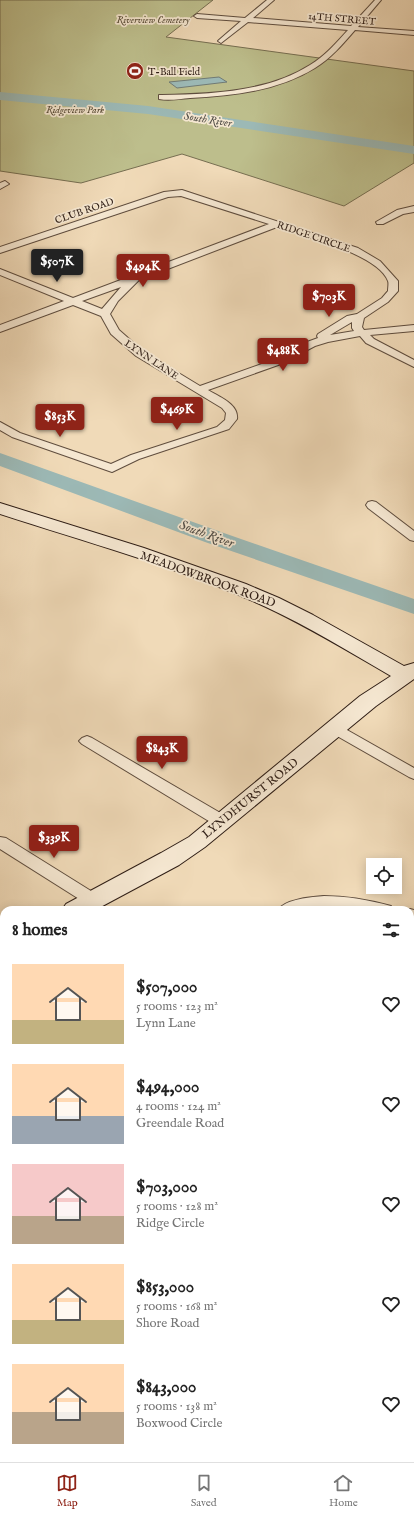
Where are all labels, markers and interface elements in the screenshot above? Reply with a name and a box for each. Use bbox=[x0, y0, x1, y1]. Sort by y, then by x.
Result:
street label: 14TH STREET bbox=[308, 10, 377, 29]
park label: Riverview Cemetery bbox=[117, 14, 190, 27]
sports icon: T-Ball Field bbox=[125, 61, 145, 81]
place label: T-Ball Field bbox=[148, 66, 201, 79]
park label: Ridgeview Park bbox=[46, 104, 104, 117]
water label: South River bbox=[183, 109, 234, 131]
street label: CLUB ROAD bbox=[53, 195, 116, 228]
street label: RIDGE CIRCLE bbox=[275, 219, 352, 256]
pin: $507K bbox=[29, 249, 85, 283]
text: $507K bbox=[40, 253, 74, 270]
pin: $494K bbox=[115, 254, 171, 288]
text: $494K bbox=[126, 258, 160, 275]
pin: $703K bbox=[301, 284, 357, 318]
text: $703K bbox=[312, 288, 346, 305]
street label: LYNN LANE bbox=[122, 337, 181, 383]
pin: $488K bbox=[255, 338, 311, 372]
text: $488K bbox=[266, 342, 300, 359]
pin: $469K bbox=[149, 397, 205, 431]
text: $469K bbox=[160, 401, 194, 418]
pin: $853K bbox=[32, 404, 88, 438]
text: $853K bbox=[44, 408, 76, 425]
water label: South River bbox=[177, 517, 237, 552]
street label: MEADOWBROOK ROAD bbox=[138, 548, 278, 611]
pin: $843K bbox=[134, 736, 190, 770]
text: $843K bbox=[146, 740, 178, 757]
street label: LYNDHURST ROAD bbox=[199, 755, 302, 842]
pin: $339K bbox=[26, 825, 82, 859]
text: $339K bbox=[38, 829, 70, 846]
map controls bbox=[366, 858, 402, 894]
button: locate bbox=[366, 858, 402, 894]
icon: filters bbox=[380, 919, 402, 941]
text: 8 homes bbox=[12, 920, 67, 941]
text: $507,000 bbox=[136, 977, 197, 998]
icon: home bbox=[44, 980, 92, 1028]
icon: heart bbox=[380, 993, 402, 1015]
text: 5 rooms · 123 m² bbox=[136, 998, 218, 1015]
text: Lynn Lane bbox=[136, 1015, 196, 1032]
text: $494,000 bbox=[136, 1077, 199, 1098]
icon: home bbox=[44, 1080, 92, 1128]
icon: heart bbox=[380, 1093, 402, 1115]
text: 4 rooms · 124 m² bbox=[136, 1098, 221, 1115]
text: Greendale Road bbox=[136, 1115, 224, 1132]
text: $703,000 bbox=[136, 1177, 198, 1198]
icon: home bbox=[44, 1180, 92, 1228]
icon: heart bbox=[380, 1193, 402, 1215]
text: 5 rooms · 128 m² bbox=[136, 1198, 218, 1215]
text: Ridge Circle bbox=[136, 1215, 205, 1232]
text: $853,000 bbox=[136, 1277, 194, 1298]
icon: home bbox=[44, 1280, 92, 1328]
icon: heart bbox=[380, 1293, 402, 1315]
text: 5 rooms · 168 m² bbox=[136, 1298, 217, 1315]
text: Shore Road bbox=[136, 1315, 199, 1332]
text: $843,000 bbox=[136, 1377, 196, 1398]
icon: home bbox=[44, 1380, 92, 1428]
icon: heart bbox=[380, 1393, 402, 1415]
text: 5 rooms · 138 m² bbox=[136, 1398, 217, 1415]
text: Boxwood Circle bbox=[136, 1415, 223, 1432]
tab: Map bbox=[56, 1472, 78, 1510]
tab: Saved bbox=[191, 1472, 217, 1510]
tab: Home bbox=[329, 1472, 358, 1510]

